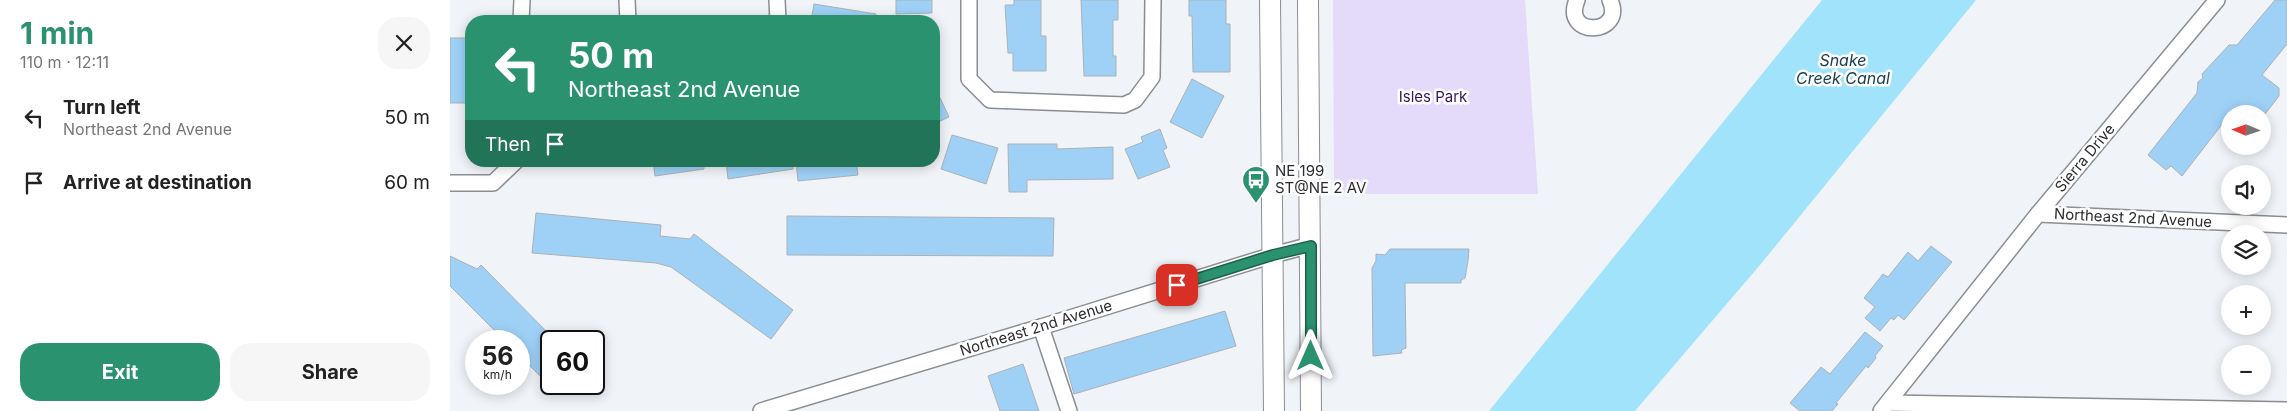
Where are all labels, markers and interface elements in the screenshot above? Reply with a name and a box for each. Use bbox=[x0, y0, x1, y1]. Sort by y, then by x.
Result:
text: 1 min bbox=[20, 15, 94, 51]
button: close bbox=[378, 17, 430, 69]
text: 50 m bbox=[568, 34, 654, 76]
icon: left bbox=[485, 35, 550, 100]
water label: Snake Creek Canal bbox=[1796, 50, 1890, 88]
text: 110 m · 12:11 bbox=[20, 52, 109, 72]
text: Northeast 2nd Avenue bbox=[568, 76, 800, 102]
park label: Isles Park bbox=[1399, 87, 1468, 106]
text: Turn left bbox=[63, 96, 141, 119]
icon: left bbox=[20, 104, 48, 132]
north arrow bbox=[2221, 105, 2271, 155]
map controls bbox=[2221, 105, 2271, 395]
text: 50 m bbox=[384, 106, 430, 129]
text: Northeast 2nd Avenue bbox=[63, 119, 232, 139]
street label: Sierra Drive bbox=[2051, 120, 2119, 196]
icon: arrive bbox=[541, 130, 569, 158]
text: Then bbox=[485, 133, 531, 156]
place label: NE 199 ST@NE 2 AV bbox=[1275, 161, 1366, 197]
bus stop icon: NE 199 ST@NE 2 AV bbox=[1241, 165, 1271, 204]
button: sound bbox=[2221, 165, 2271, 215]
icon: arrive bbox=[20, 169, 48, 197]
text: Arrive at destination bbox=[63, 171, 252, 194]
text: 60 m bbox=[384, 171, 430, 194]
street label: Northeast 2nd Avenue bbox=[2053, 204, 2213, 231]
button: layers bbox=[2221, 225, 2271, 275]
pin bbox=[1156, 264, 1198, 306]
icon: arrive bbox=[1163, 271, 1191, 299]
button: + bbox=[2221, 285, 2271, 335]
street label: Northeast 2nd Avenue bbox=[957, 295, 1114, 360]
position arrow bbox=[1284, 329, 1336, 381]
speed limit sign: 60 bbox=[540, 330, 605, 395]
text: 56 bbox=[481, 341, 514, 371]
button: Exit bbox=[20, 343, 220, 401]
button: Share bbox=[230, 343, 430, 401]
button: − bbox=[2221, 345, 2271, 395]
text: km/h bbox=[483, 367, 512, 382]

